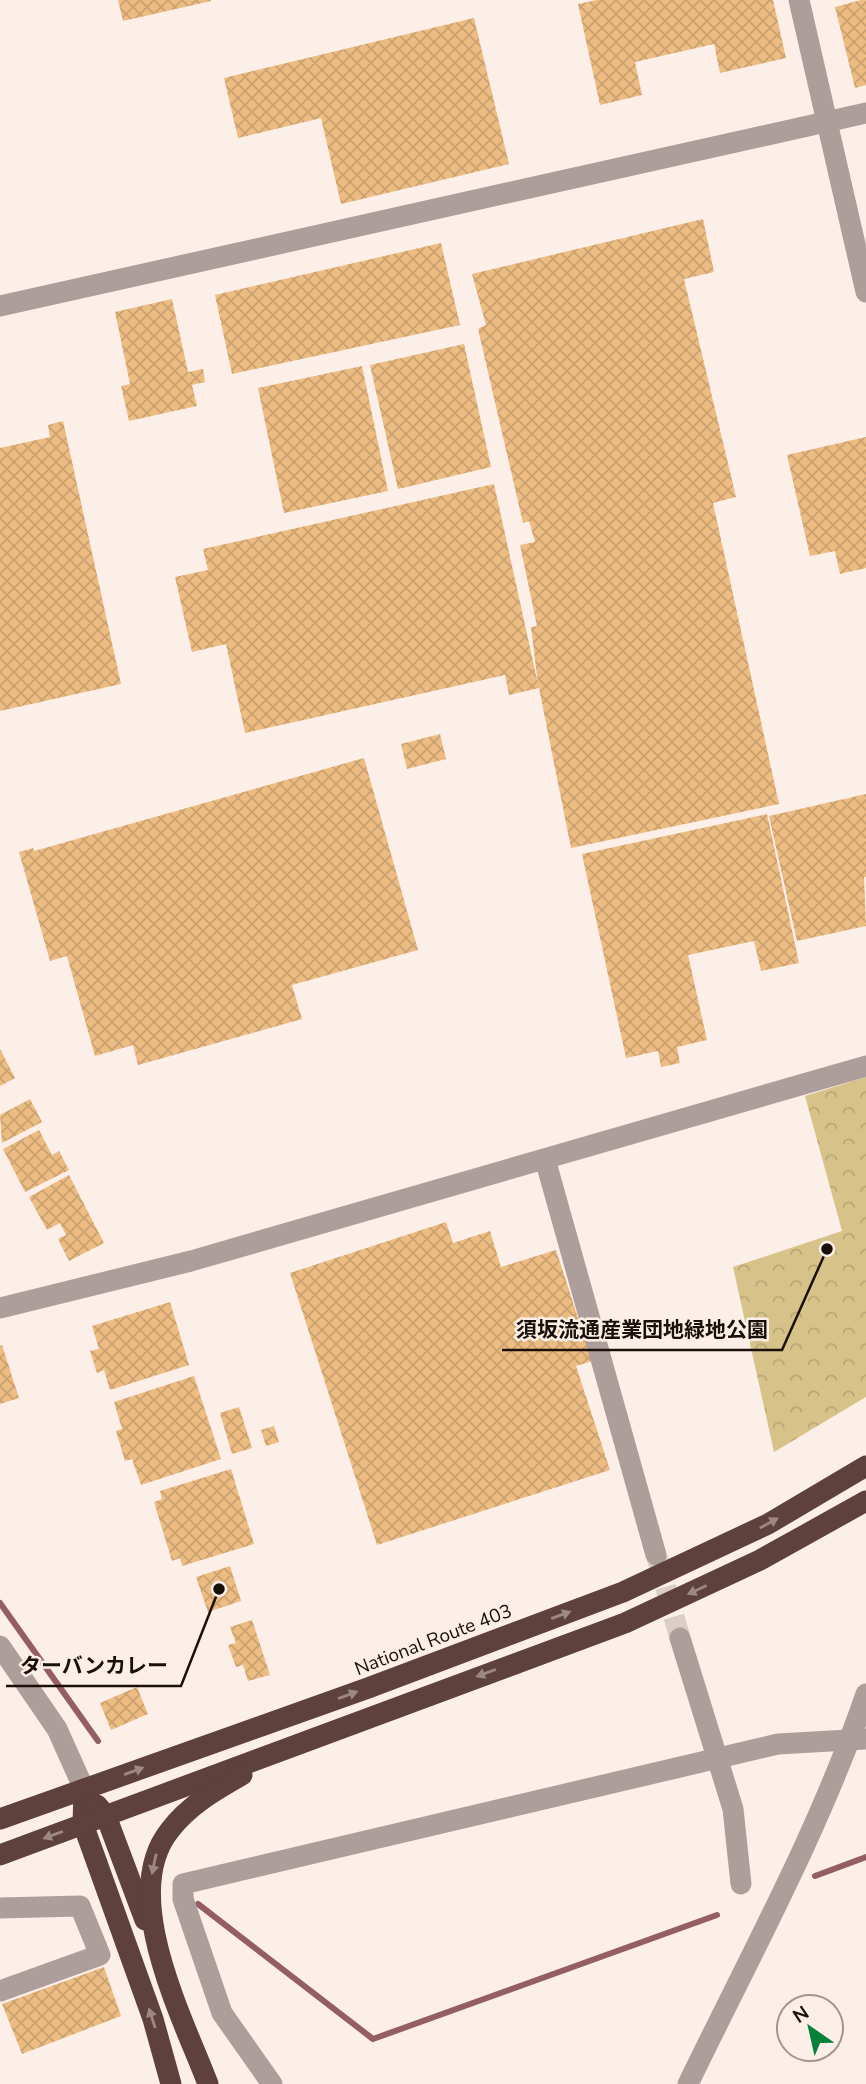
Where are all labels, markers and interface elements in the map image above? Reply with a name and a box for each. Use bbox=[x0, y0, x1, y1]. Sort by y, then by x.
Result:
callout: 須坂流通産業団地緑地公園 bbox=[502, 1308, 782, 1350]
text: 須坂流通産業団地緑地公園 bbox=[516, 1316, 768, 1344]
one-way arrow bbox=[759, 1517, 778, 1529]
one-way arrow bbox=[687, 1584, 707, 1596]
street label: National Route 403 bbox=[351, 1598, 516, 1682]
one-way arrow bbox=[550, 1610, 571, 1621]
callout: ターバンカレー bbox=[6, 1644, 181, 1686]
text: ターバンカレー bbox=[20, 1652, 168, 1680]
one-way arrow bbox=[475, 1668, 496, 1679]
one-way arrow bbox=[337, 1689, 358, 1700]
one-way arrow bbox=[123, 1765, 144, 1776]
one-way arrow bbox=[42, 1830, 63, 1841]
one-way arrow bbox=[149, 1853, 160, 1875]
north arrow bbox=[775, 1993, 845, 2063]
text: N bbox=[788, 2000, 814, 2029]
one-way arrow bbox=[147, 2008, 157, 2029]

